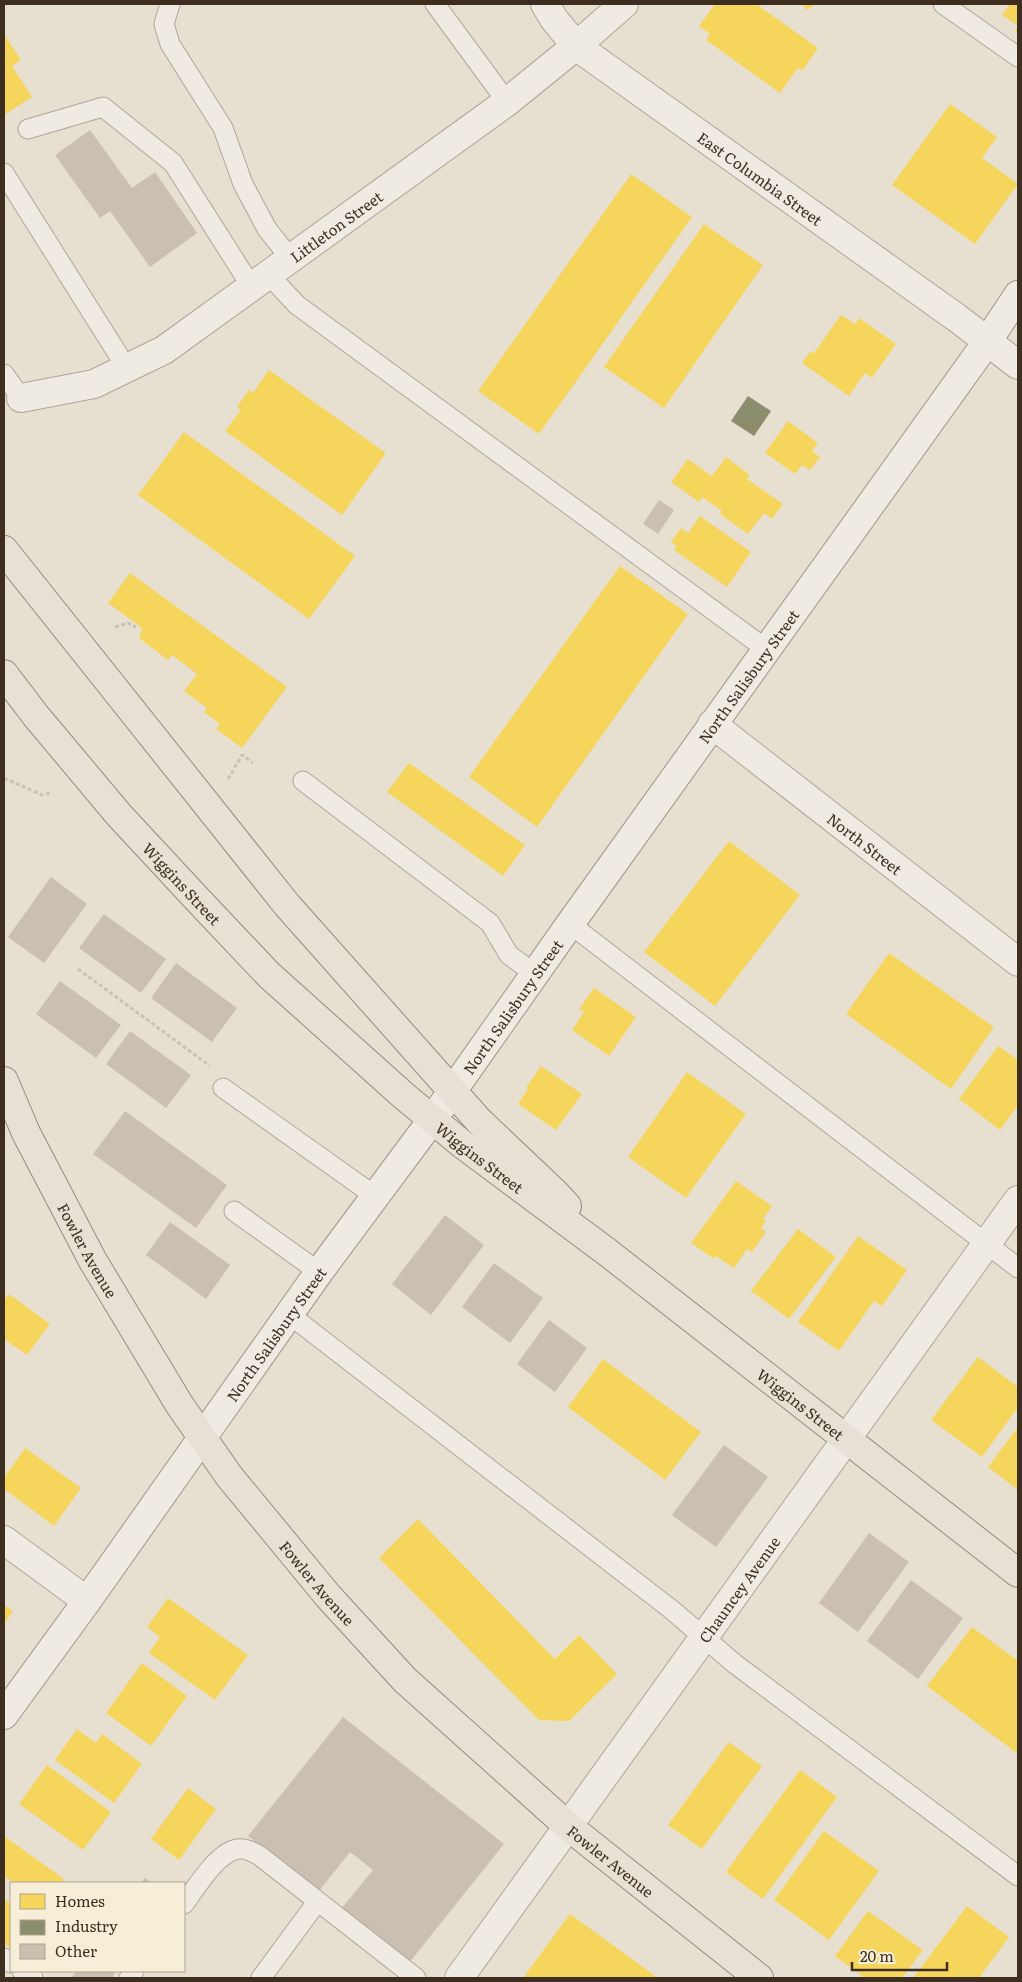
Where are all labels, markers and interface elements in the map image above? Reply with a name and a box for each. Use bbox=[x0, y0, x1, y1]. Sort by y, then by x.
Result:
street label: East Columbia Street bbox=[693, 125, 828, 230]
street label: Littleton Street bbox=[285, 185, 387, 267]
street label: North Salisbury Street bbox=[692, 604, 804, 748]
street label: North Street bbox=[823, 807, 908, 880]
street label: Wiggins Street bbox=[138, 837, 227, 929]
street label: North Salisbury Street bbox=[456, 934, 568, 1078]
street label: Wiggins Street bbox=[431, 1116, 529, 1198]
street label: Fowler Avenue bbox=[53, 1198, 124, 1302]
street label: North Salisbury Street bbox=[220, 1261, 331, 1406]
street label: Wiggins Street bbox=[753, 1362, 850, 1445]
street label: Chauncey Avenue bbox=[692, 1531, 785, 1647]
street label: Fowler Avenue bbox=[275, 1535, 361, 1630]
street label: Fowler Avenue bbox=[563, 1819, 660, 1902]
legend bbox=[10, 1882, 185, 1972]
text: Homes bbox=[55, 1889, 105, 1912]
text: Industry bbox=[55, 1914, 118, 1937]
text: Other bbox=[55, 1939, 97, 1962]
scale bar bbox=[852, 1940, 947, 1972]
text: 20 m bbox=[860, 1944, 894, 1967]

